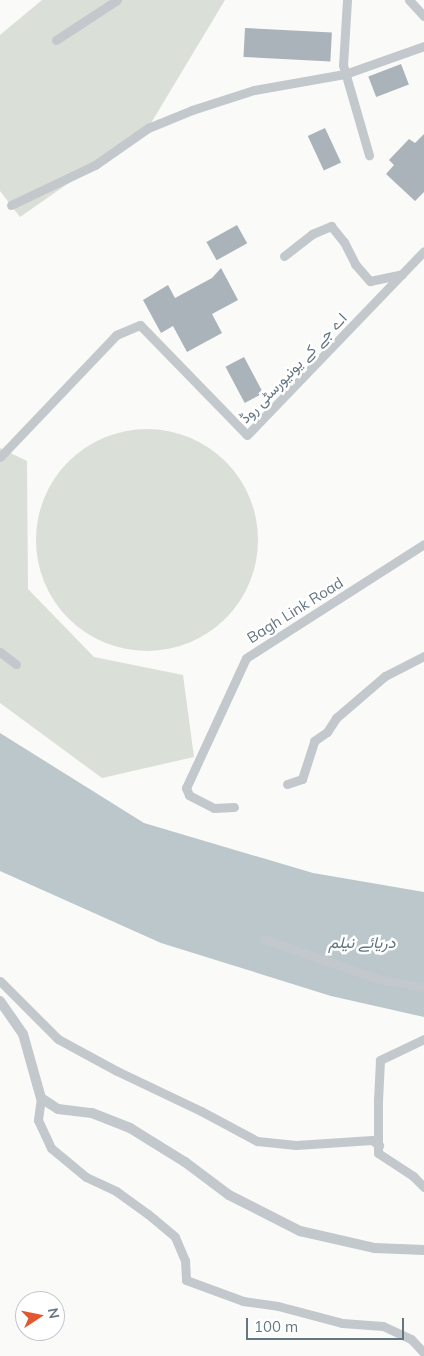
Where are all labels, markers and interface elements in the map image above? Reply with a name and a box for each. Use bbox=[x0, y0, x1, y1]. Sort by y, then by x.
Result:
street label: اے جے کے یونیورسٹی روڈ bbox=[236, 309, 350, 427]
street label: Bagh Link Road bbox=[244, 573, 346, 647]
water label: دریائے نیلم bbox=[329, 932, 395, 952]
north arrow bbox=[15, 1291, 65, 1341]
text: N bbox=[44, 1306, 64, 1320]
scale bar bbox=[249, 1308, 406, 1340]
text: 100 m bbox=[254, 1317, 298, 1336]

